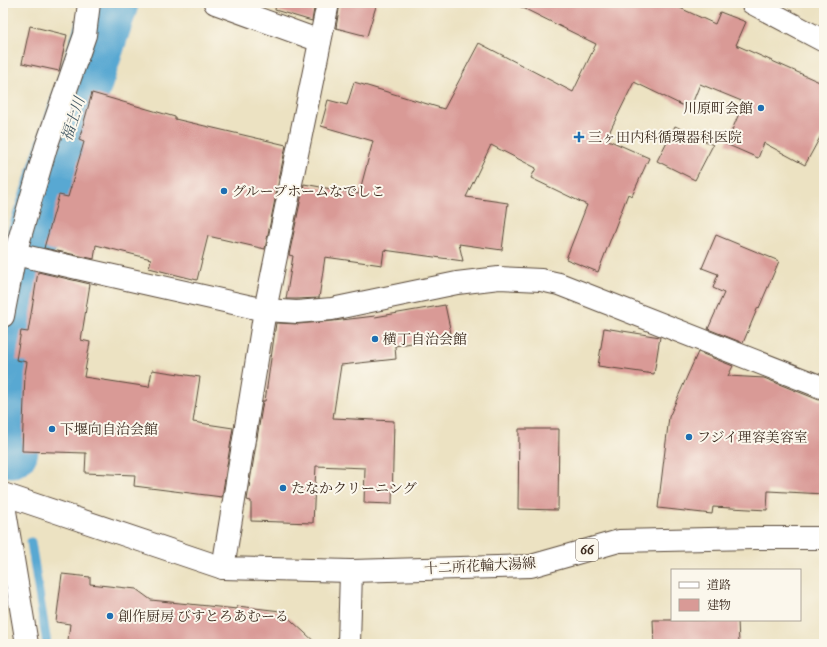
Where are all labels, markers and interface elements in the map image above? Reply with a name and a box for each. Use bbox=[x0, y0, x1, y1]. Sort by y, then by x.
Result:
water label: 福士川 bbox=[57, 93, 89, 143]
place label: 川原町会館 bbox=[683, 100, 753, 117]
marker: 川原町会館 bbox=[756, 103, 766, 113]
place label: 三ヶ田内科循環器科医院 bbox=[588, 129, 742, 146]
marker: 三ヶ田内科循環器科医院 bbox=[573, 131, 585, 143]
place label: グループホームなでしこ bbox=[232, 183, 385, 200]
marker: グループホームなでしこ bbox=[219, 186, 229, 196]
place label: 横丁自治会館 bbox=[383, 331, 467, 348]
marker: 横丁自治会館 bbox=[370, 334, 380, 344]
place label: 下堰向自治会館 bbox=[60, 421, 158, 438]
marker: 下堰向自治会館 bbox=[47, 424, 57, 434]
place label: フジイ理容美容室 bbox=[697, 429, 808, 446]
marker: フジイ理容美容室 bbox=[684, 432, 694, 442]
place label: たなかクリーニング bbox=[291, 480, 417, 497]
marker: たなかクリーニング bbox=[278, 483, 288, 493]
road number: 66 bbox=[576, 539, 598, 561]
street label: 十二所花輪大湯線 bbox=[424, 555, 536, 577]
legend bbox=[671, 569, 801, 621]
text: 道路 bbox=[707, 578, 731, 592]
text: 建物 bbox=[707, 598, 731, 612]
place label: 創作厨房 びすとろあむーる bbox=[118, 608, 289, 625]
marker: 創作厨房 びすとろあむーる bbox=[105, 611, 115, 621]

